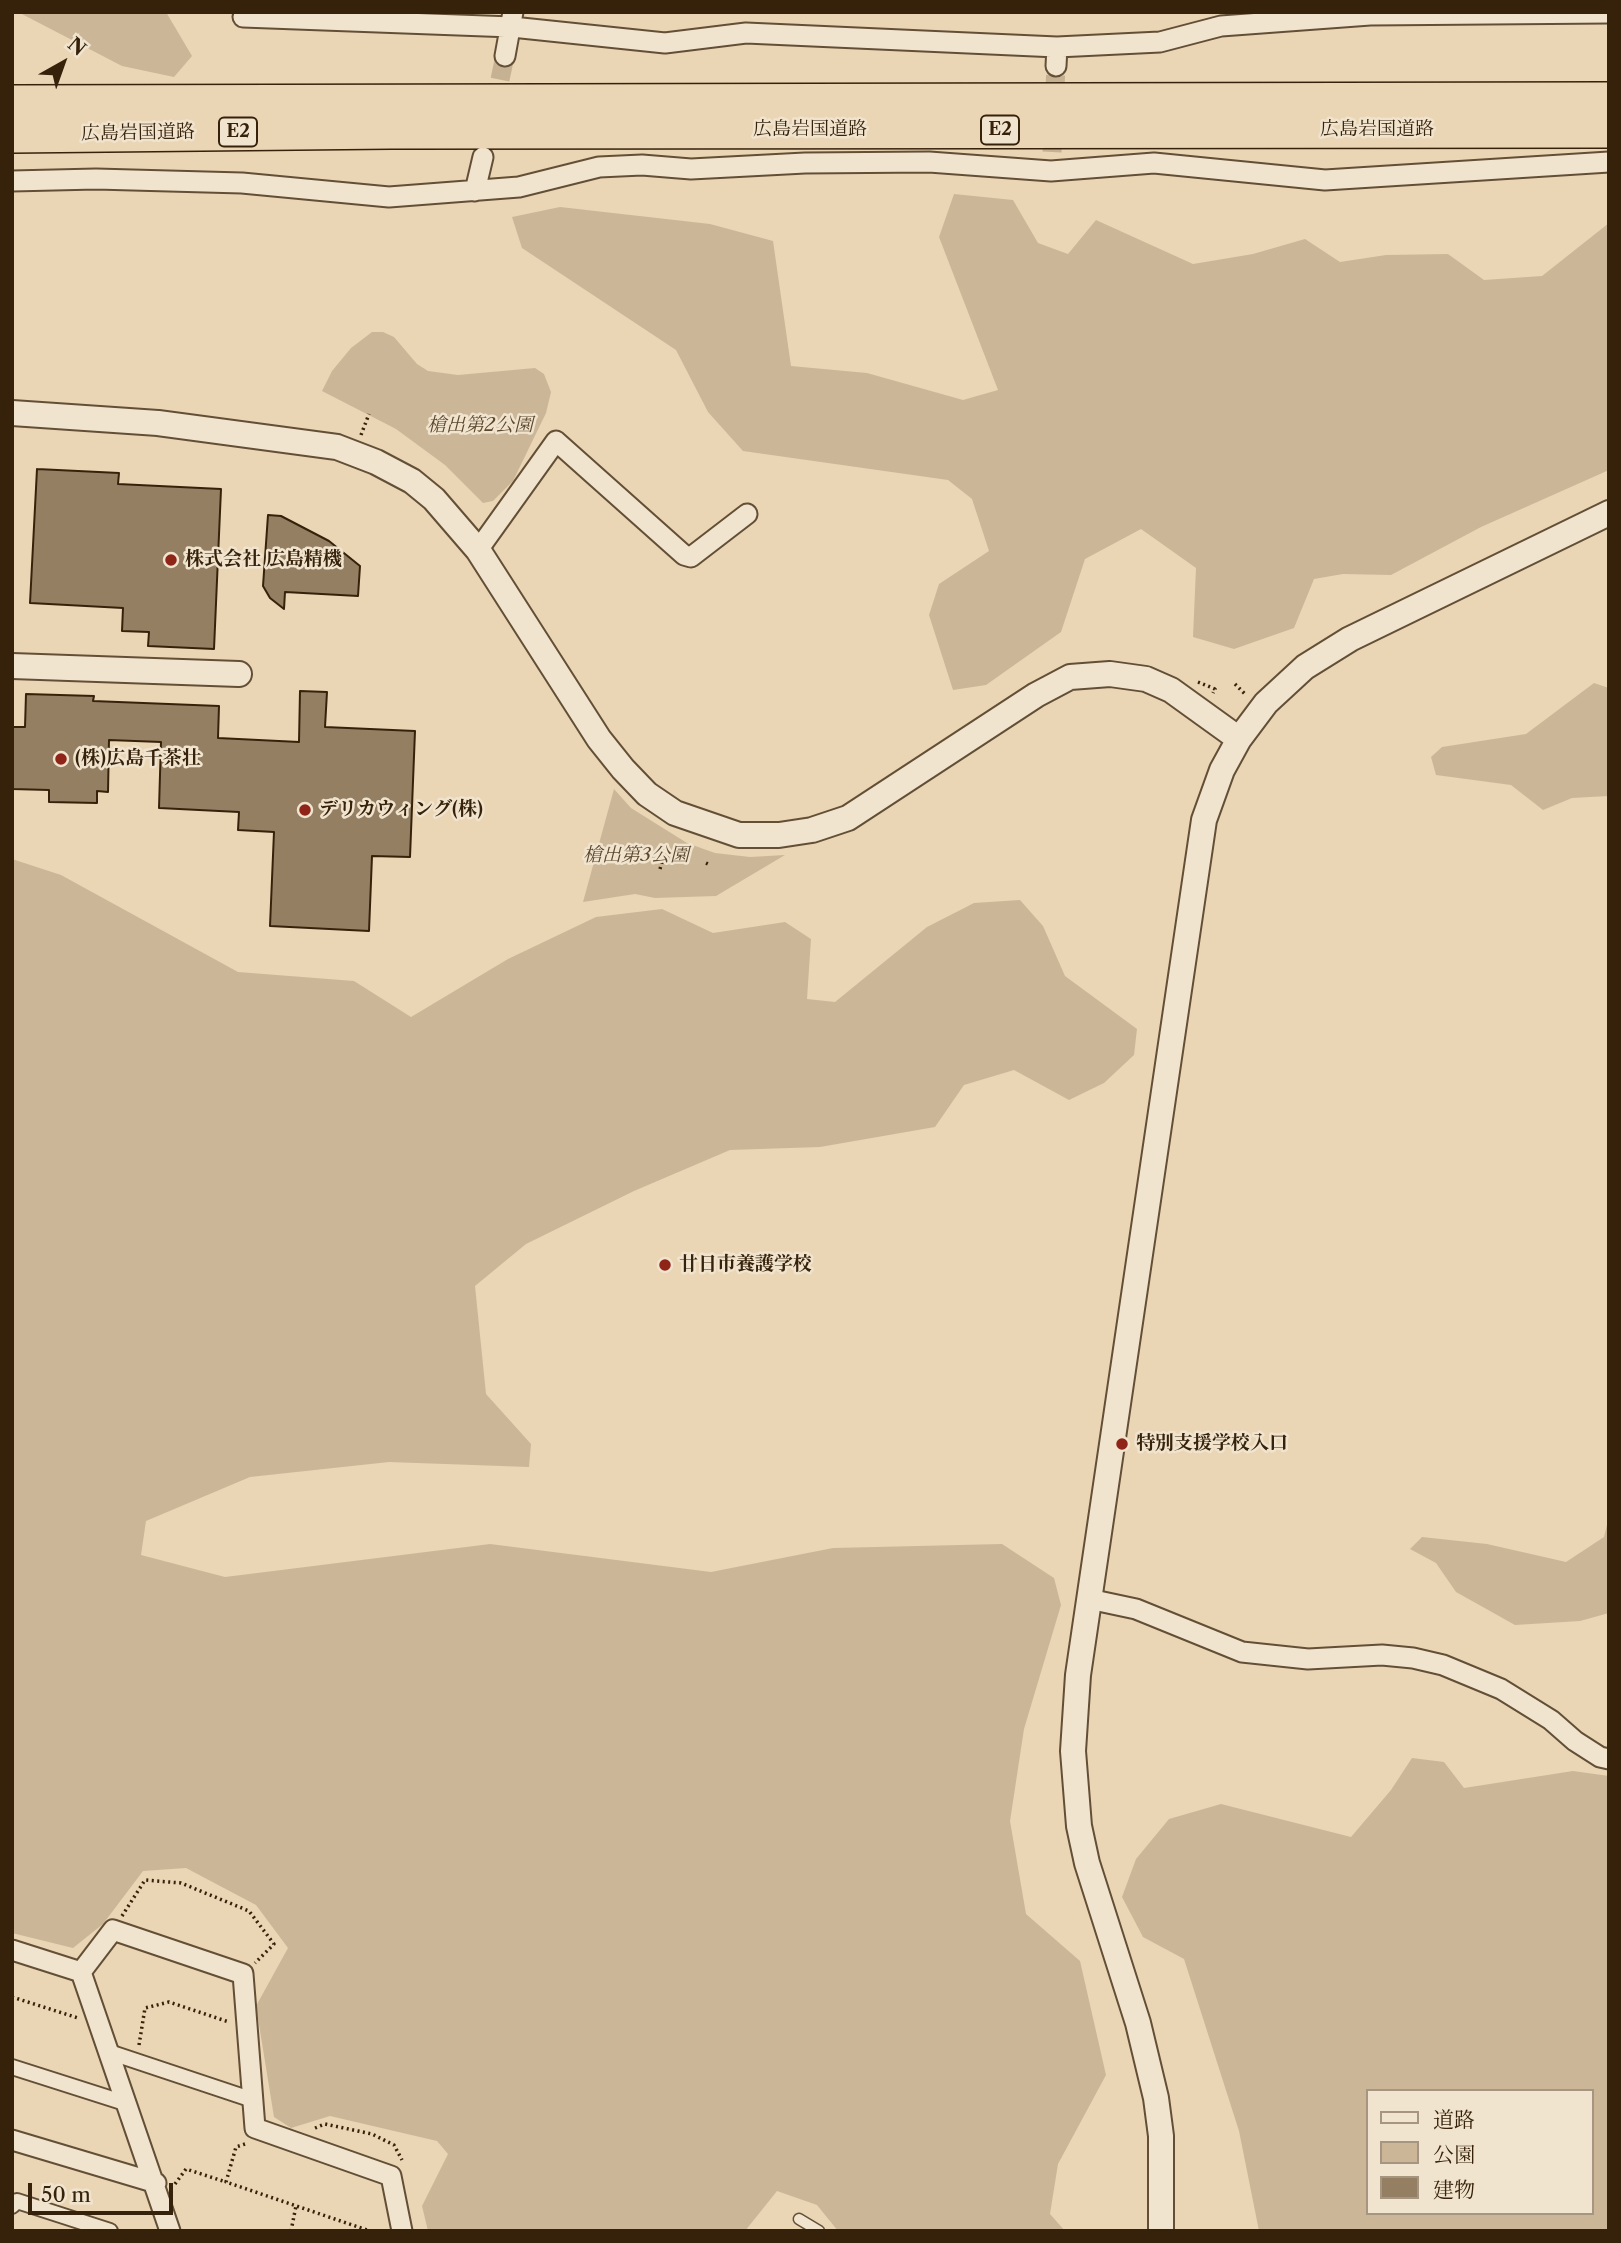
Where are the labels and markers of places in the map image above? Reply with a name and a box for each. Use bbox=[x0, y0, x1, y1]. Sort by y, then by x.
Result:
place label: 株式会社 広島精機 bbox=[185, 549, 342, 571]
marker: 株式会社 広島精機 bbox=[163, 552, 179, 568]
place label: (株)広島千茶壮 bbox=[75, 748, 201, 770]
marker: (株)広島千茶壮 bbox=[53, 751, 69, 767]
place label: デリカウィング(株) bbox=[319, 799, 483, 821]
marker: デリカウィング(株) bbox=[297, 802, 313, 818]
place label: 廿日市養護学校 bbox=[679, 1254, 812, 1276]
marker: 廿日市養護学校 bbox=[657, 1257, 673, 1273]
place label: 特別支援学校入口 bbox=[1136, 1433, 1288, 1455]
marker: 特別支援学校入口 bbox=[1114, 1436, 1130, 1452]

